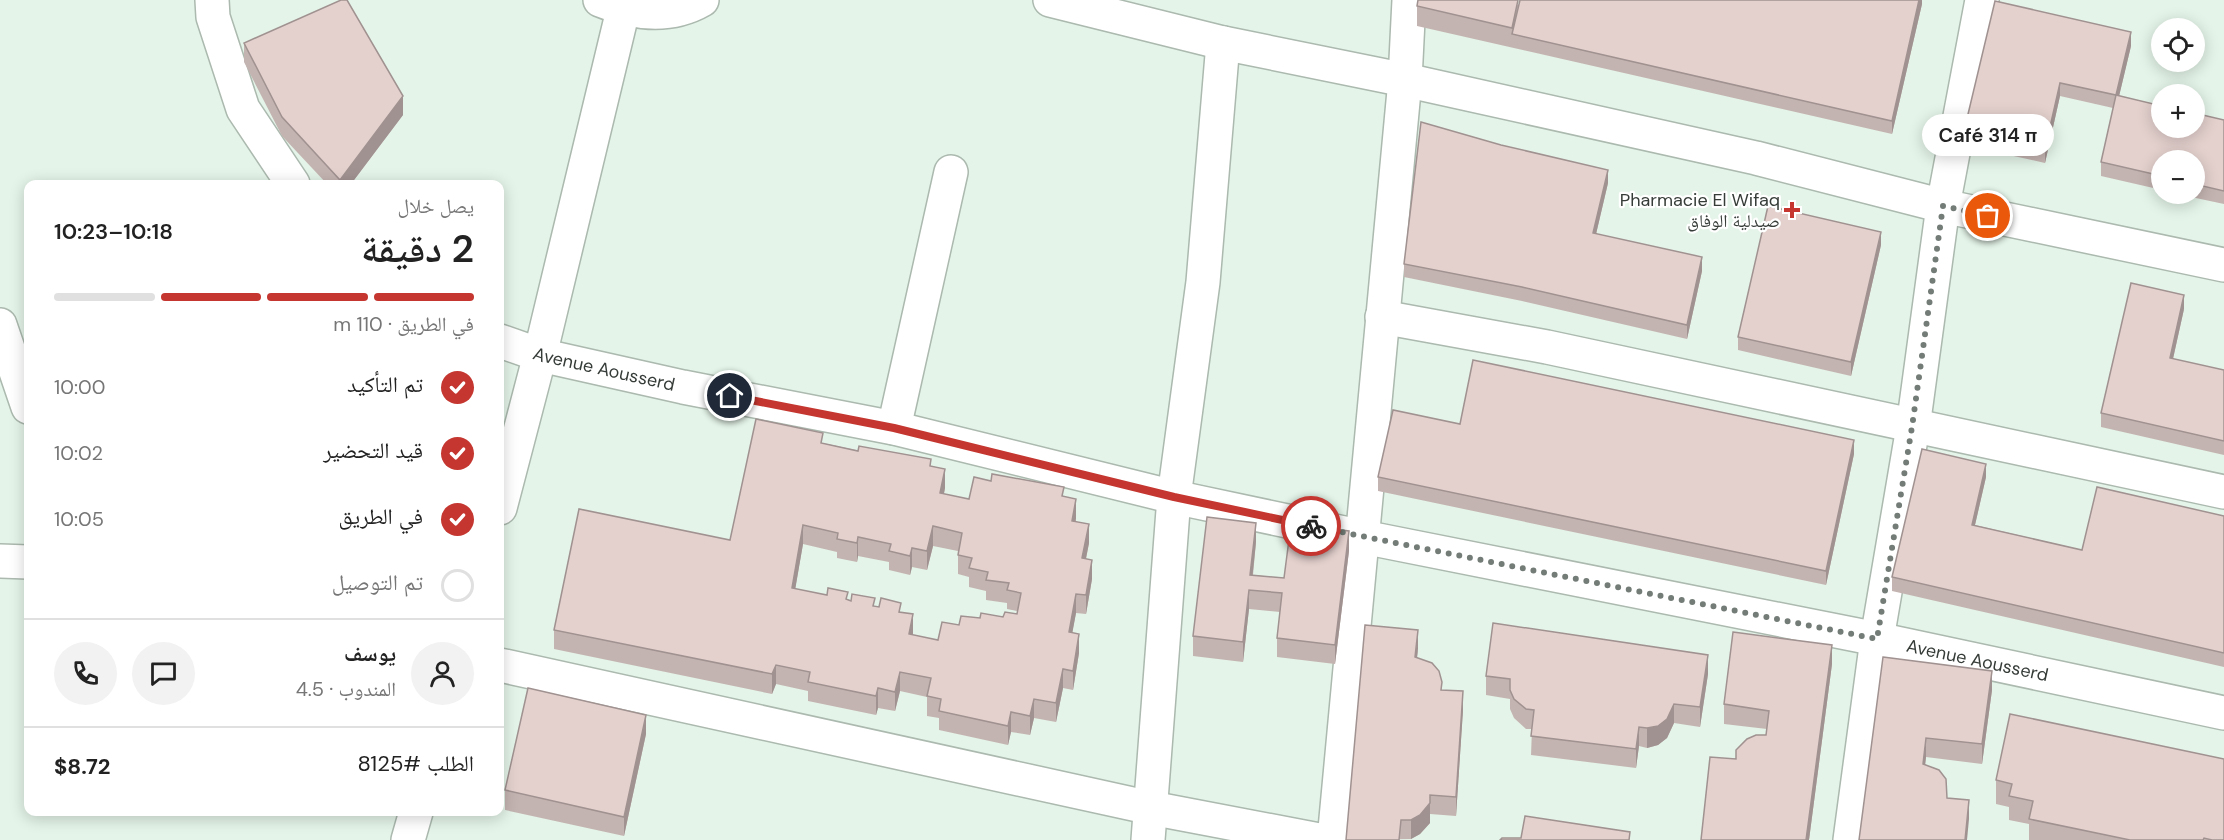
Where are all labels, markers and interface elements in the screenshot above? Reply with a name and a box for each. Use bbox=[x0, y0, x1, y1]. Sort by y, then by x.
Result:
map controls bbox=[2151, 18, 2205, 204]
button: locate bbox=[2151, 18, 2205, 72]
button: + bbox=[2151, 84, 2205, 138]
callout: Café 314 π bbox=[1922, 114, 2054, 156]
text: Café 314 π bbox=[1939, 122, 2037, 148]
button: − bbox=[2151, 150, 2205, 204]
place label: Pharmacie El Wifaq صيدلية الوفاق bbox=[1620, 188, 1780, 233]
pin bbox=[1962, 190, 2013, 241]
text: يصل خلال bbox=[398, 193, 474, 219]
icon: bag bbox=[1971, 199, 2004, 232]
marker: Pharmacie El Wifaq صيدلية الوفاق bbox=[1785, 203, 1799, 217]
text: 10:18–10:23 bbox=[54, 217, 173, 246]
text: 2 دقيقة bbox=[361, 223, 474, 274]
text: في الطريق · 110 m bbox=[333, 311, 474, 337]
street label: Avenue Aousserd bbox=[530, 341, 677, 397]
text: تم التأكيد bbox=[347, 370, 423, 399]
pin bbox=[704, 370, 755, 421]
icon: check bbox=[441, 371, 474, 404]
text: 10:00 bbox=[54, 374, 105, 400]
icon: home bbox=[713, 379, 746, 412]
text: قيد التحضير bbox=[323, 436, 423, 465]
icon: check bbox=[441, 437, 474, 470]
text: 10:02 bbox=[54, 440, 103, 466]
courier bbox=[1281, 496, 1341, 556]
text: في الطريق bbox=[338, 502, 423, 531]
icon: check bbox=[441, 503, 474, 536]
text: 10:05 bbox=[54, 506, 104, 532]
icon: bike bbox=[1295, 510, 1328, 543]
text: تم التوصيل bbox=[332, 568, 423, 597]
street label: Avenue Aousserd bbox=[1904, 634, 2050, 687]
text: يوسف bbox=[344, 639, 396, 668]
button: phone bbox=[54, 642, 117, 705]
button: chat bbox=[132, 642, 195, 705]
button: person bbox=[411, 642, 474, 705]
text: المندوب · 4.5 bbox=[296, 676, 396, 702]
text: الطلب #8125 bbox=[357, 749, 474, 778]
text: $8.72 bbox=[54, 752, 110, 781]

